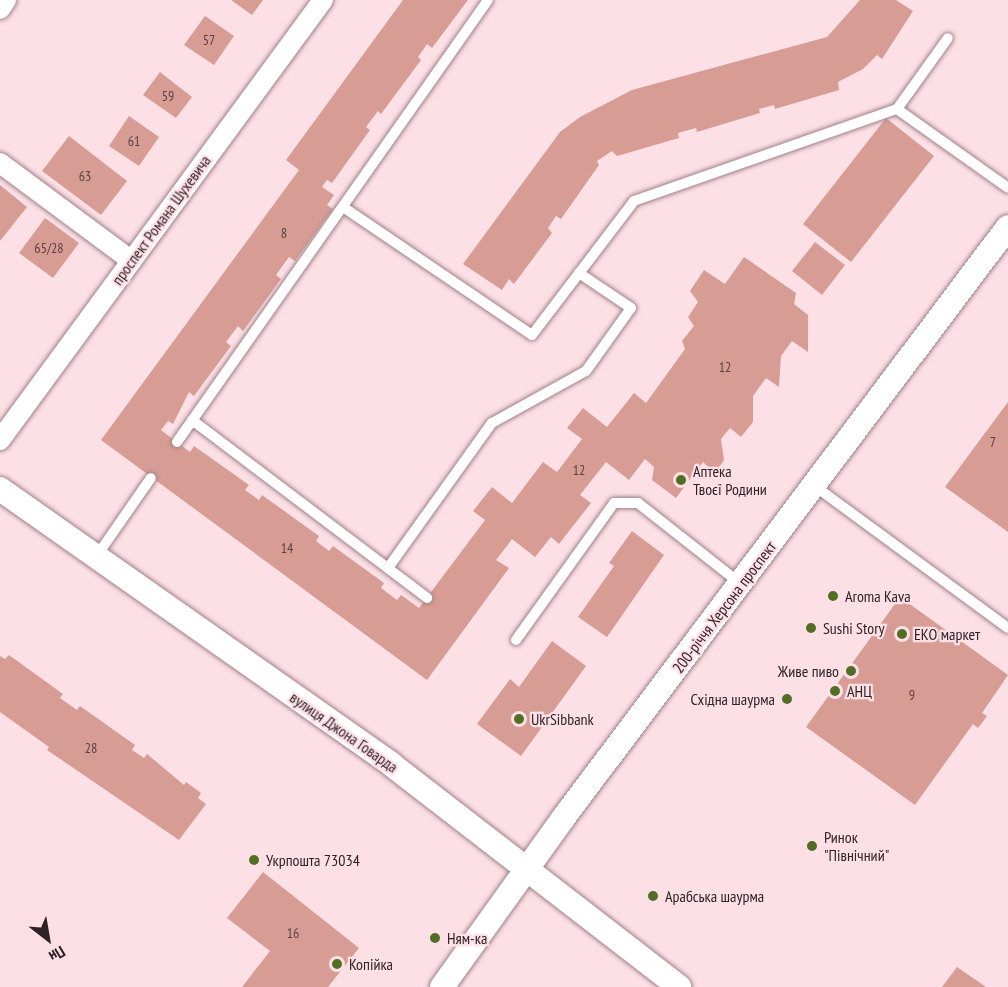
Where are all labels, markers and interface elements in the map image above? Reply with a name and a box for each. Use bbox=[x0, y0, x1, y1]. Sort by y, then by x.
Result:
house number: 57 bbox=[203, 32, 215, 48]
house number: 59 bbox=[162, 88, 174, 104]
house number: 61 bbox=[128, 133, 140, 149]
street label: проспект Романа Шухевича bbox=[107, 151, 215, 289]
house number: 63 bbox=[79, 168, 91, 184]
house number: 8 bbox=[281, 225, 287, 241]
house number: 65/28 bbox=[34, 240, 64, 256]
house number: 12 bbox=[719, 359, 731, 375]
house number: 7 bbox=[990, 434, 996, 450]
place label: Аптека Твоєї Родини bbox=[693, 461, 767, 499]
house number: 12 bbox=[573, 462, 585, 478]
marker: Аптека Твоєї Родини bbox=[674, 473, 688, 487]
street label: 200-річчя Херсона проспект bbox=[668, 537, 780, 677]
house number: 14 bbox=[281, 540, 293, 556]
place label: Aroma Kava bbox=[845, 586, 911, 606]
marker: Aroma Kava bbox=[826, 589, 840, 603]
place label: Sushi Story bbox=[823, 618, 885, 638]
marker: Sushi Story bbox=[804, 621, 818, 635]
place label: ЕКО маркет bbox=[914, 624, 980, 644]
marker: ЕКО маркет bbox=[895, 627, 909, 641]
place label: Живе пиво bbox=[778, 661, 839, 681]
marker: Живе пиво bbox=[844, 664, 858, 678]
place label: АНЦ bbox=[847, 681, 872, 701]
marker: АНЦ bbox=[828, 684, 842, 698]
house number: 9 bbox=[909, 687, 915, 703]
street label: вулиця Джона Говарда bbox=[286, 688, 402, 776]
place label: Східна шаурма bbox=[690, 689, 775, 709]
marker: Східна шаурма bbox=[780, 692, 794, 706]
place label: UkrSibbank bbox=[531, 709, 594, 729]
marker: UkrSibbank bbox=[512, 712, 526, 726]
house number: 28 bbox=[85, 740, 97, 756]
place label: Ринок "Північний" bbox=[824, 827, 889, 865]
marker: Ринок "Північний" bbox=[805, 839, 819, 853]
place label: Укрпошта 73034 bbox=[266, 850, 360, 870]
marker: Укрпошта 73034 bbox=[247, 853, 261, 867]
place label: Арабська шаурма bbox=[665, 886, 764, 906]
marker: Арабська шаурма bbox=[646, 889, 660, 903]
north arrow bbox=[18, 909, 78, 969]
house number: 16 bbox=[287, 925, 299, 941]
place label: Ням-ка bbox=[447, 928, 487, 948]
marker: Ням-ка bbox=[428, 931, 442, 945]
text: Пн bbox=[45, 942, 69, 967]
place label: Копійка bbox=[349, 954, 393, 974]
marker: Копійка bbox=[330, 957, 344, 971]

